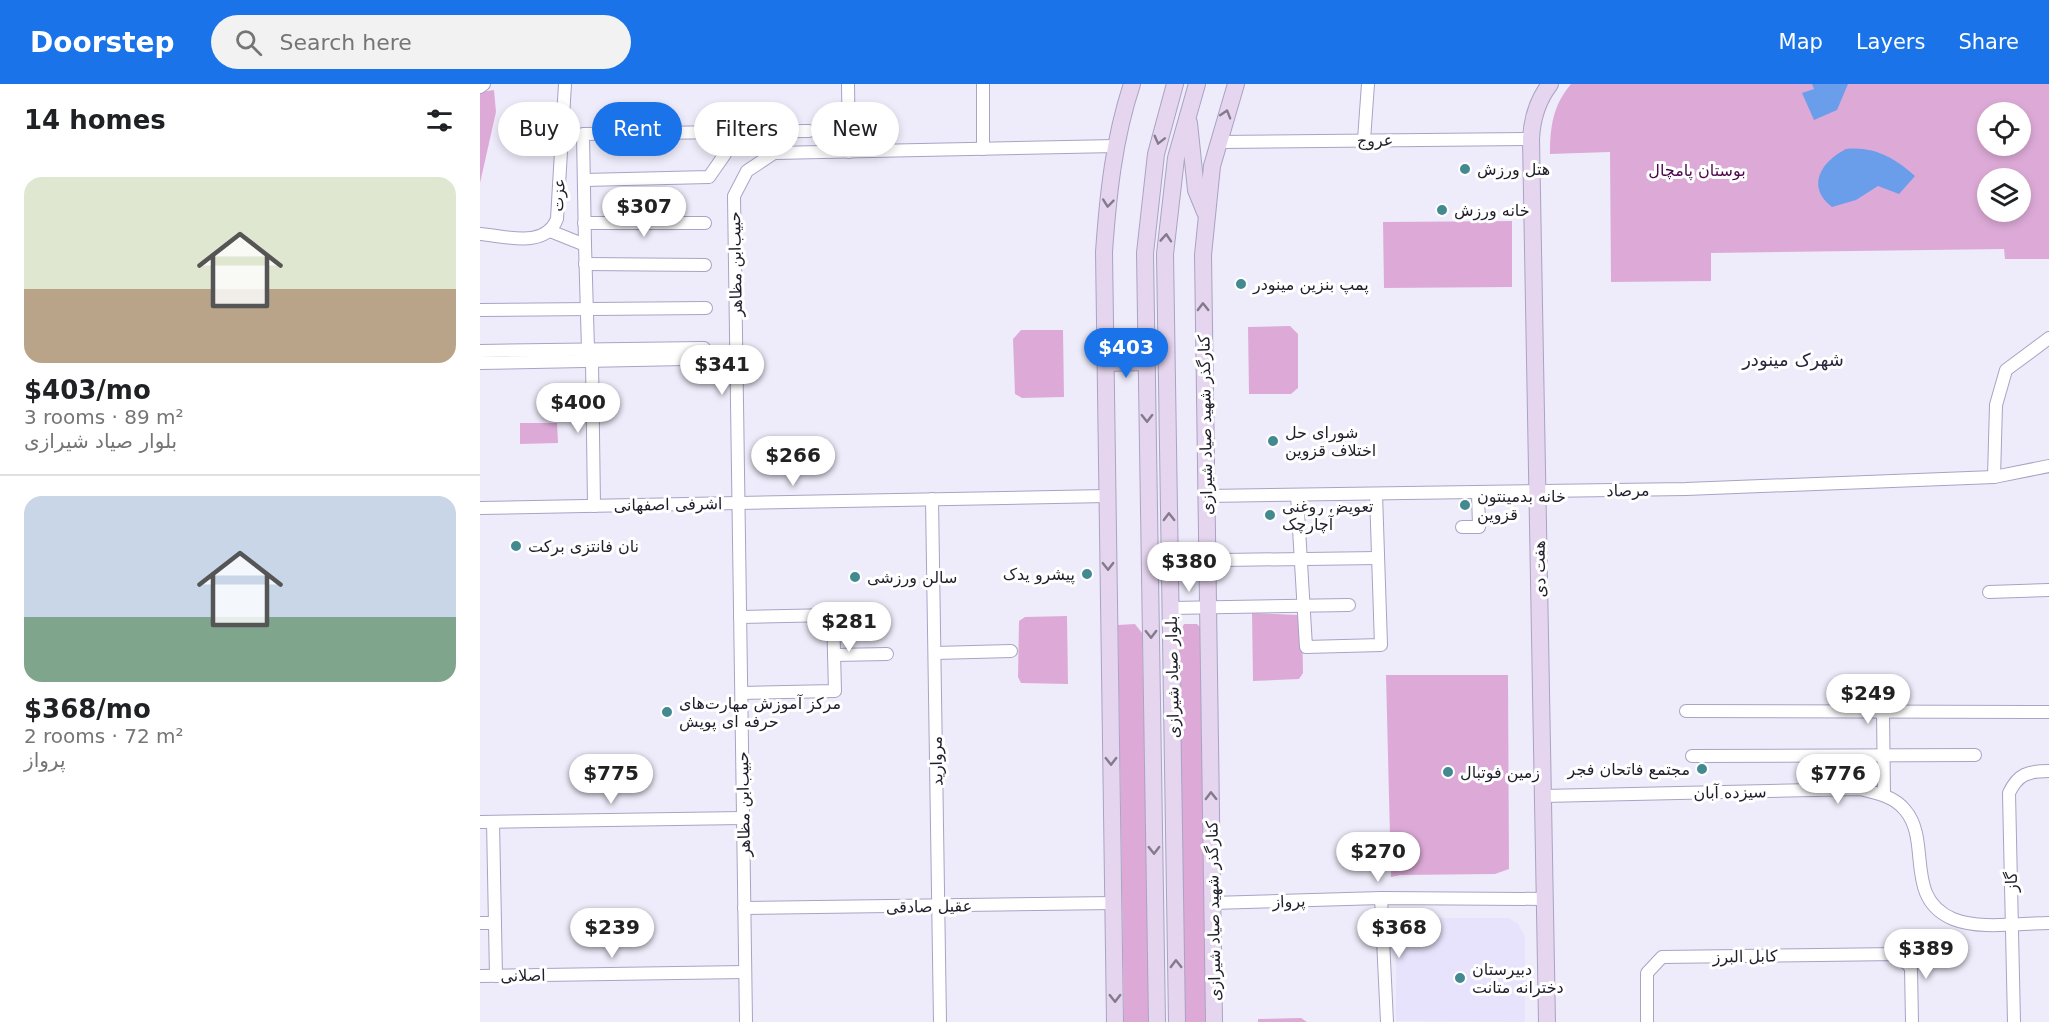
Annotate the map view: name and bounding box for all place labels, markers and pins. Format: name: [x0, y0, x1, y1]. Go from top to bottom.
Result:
place label: هتل ورزش: [1477, 160, 1550, 180]
marker: هتل ورزش: [1458, 162, 1472, 176]
pin: $307: [608, 187, 680, 238]
place label: خانه ورزش: [1454, 201, 1530, 221]
marker: خانه ورزش: [1435, 203, 1449, 217]
place label: پمپ بنزین مینودر: [1252, 275, 1369, 295]
marker: پمپ بنزین مینودر: [1234, 277, 1248, 291]
pin: $403: [1090, 328, 1162, 379]
pin: $341: [686, 345, 758, 396]
pin: $400: [542, 383, 614, 434]
place label: شورای حل اختلاف قزوین: [1285, 423, 1376, 461]
marker: شورای حل اختلاف قزوین: [1266, 434, 1280, 448]
pin: $266: [757, 436, 829, 487]
place label: خانه بدمینتون قزوین: [1477, 487, 1566, 525]
place label: تعویض روغنی آچارچک: [1282, 497, 1374, 535]
marker: خانه بدمینتون قزوین: [1458, 498, 1472, 512]
marker: تعویض روغنی آچارچک: [1263, 508, 1277, 522]
place label: نان فانتزی برکت: [528, 537, 639, 557]
marker: نان فانتزی برکت: [509, 539, 523, 553]
pin: $380: [1153, 542, 1225, 593]
place label: پیشرو یدک: [1003, 565, 1075, 585]
marker: پیشرو یدک: [1080, 567, 1094, 581]
place label: سالن ورزشی: [867, 568, 957, 588]
marker: سالن ورزشی: [848, 570, 862, 584]
pin: $281: [813, 602, 885, 653]
pin: $249: [1832, 674, 1904, 725]
place label: مرکز آموزش مهارت‌های حرفه ای پویش: [679, 694, 841, 732]
marker: مرکز آموزش مهارت‌های حرفه ای پویش: [660, 705, 674, 719]
pin: $775: [575, 754, 647, 805]
pin: $776: [1802, 754, 1874, 805]
place label: مجتمع فاتحان فجر: [1567, 760, 1690, 780]
marker: مجتمع فاتحان فجر: [1695, 762, 1709, 776]
place label: زمین فوتبال: [1460, 763, 1540, 783]
marker: زمین فوتبال: [1441, 765, 1455, 779]
pin: $270: [1342, 832, 1414, 883]
pin: $239: [576, 908, 648, 959]
pin: $368: [1363, 908, 1435, 959]
pin: $389: [1890, 929, 1962, 980]
place label: دبیرستان دخترانه متانت: [1472, 960, 1564, 998]
marker: دبیرستان دخترانه متانت: [1453, 971, 1467, 985]

